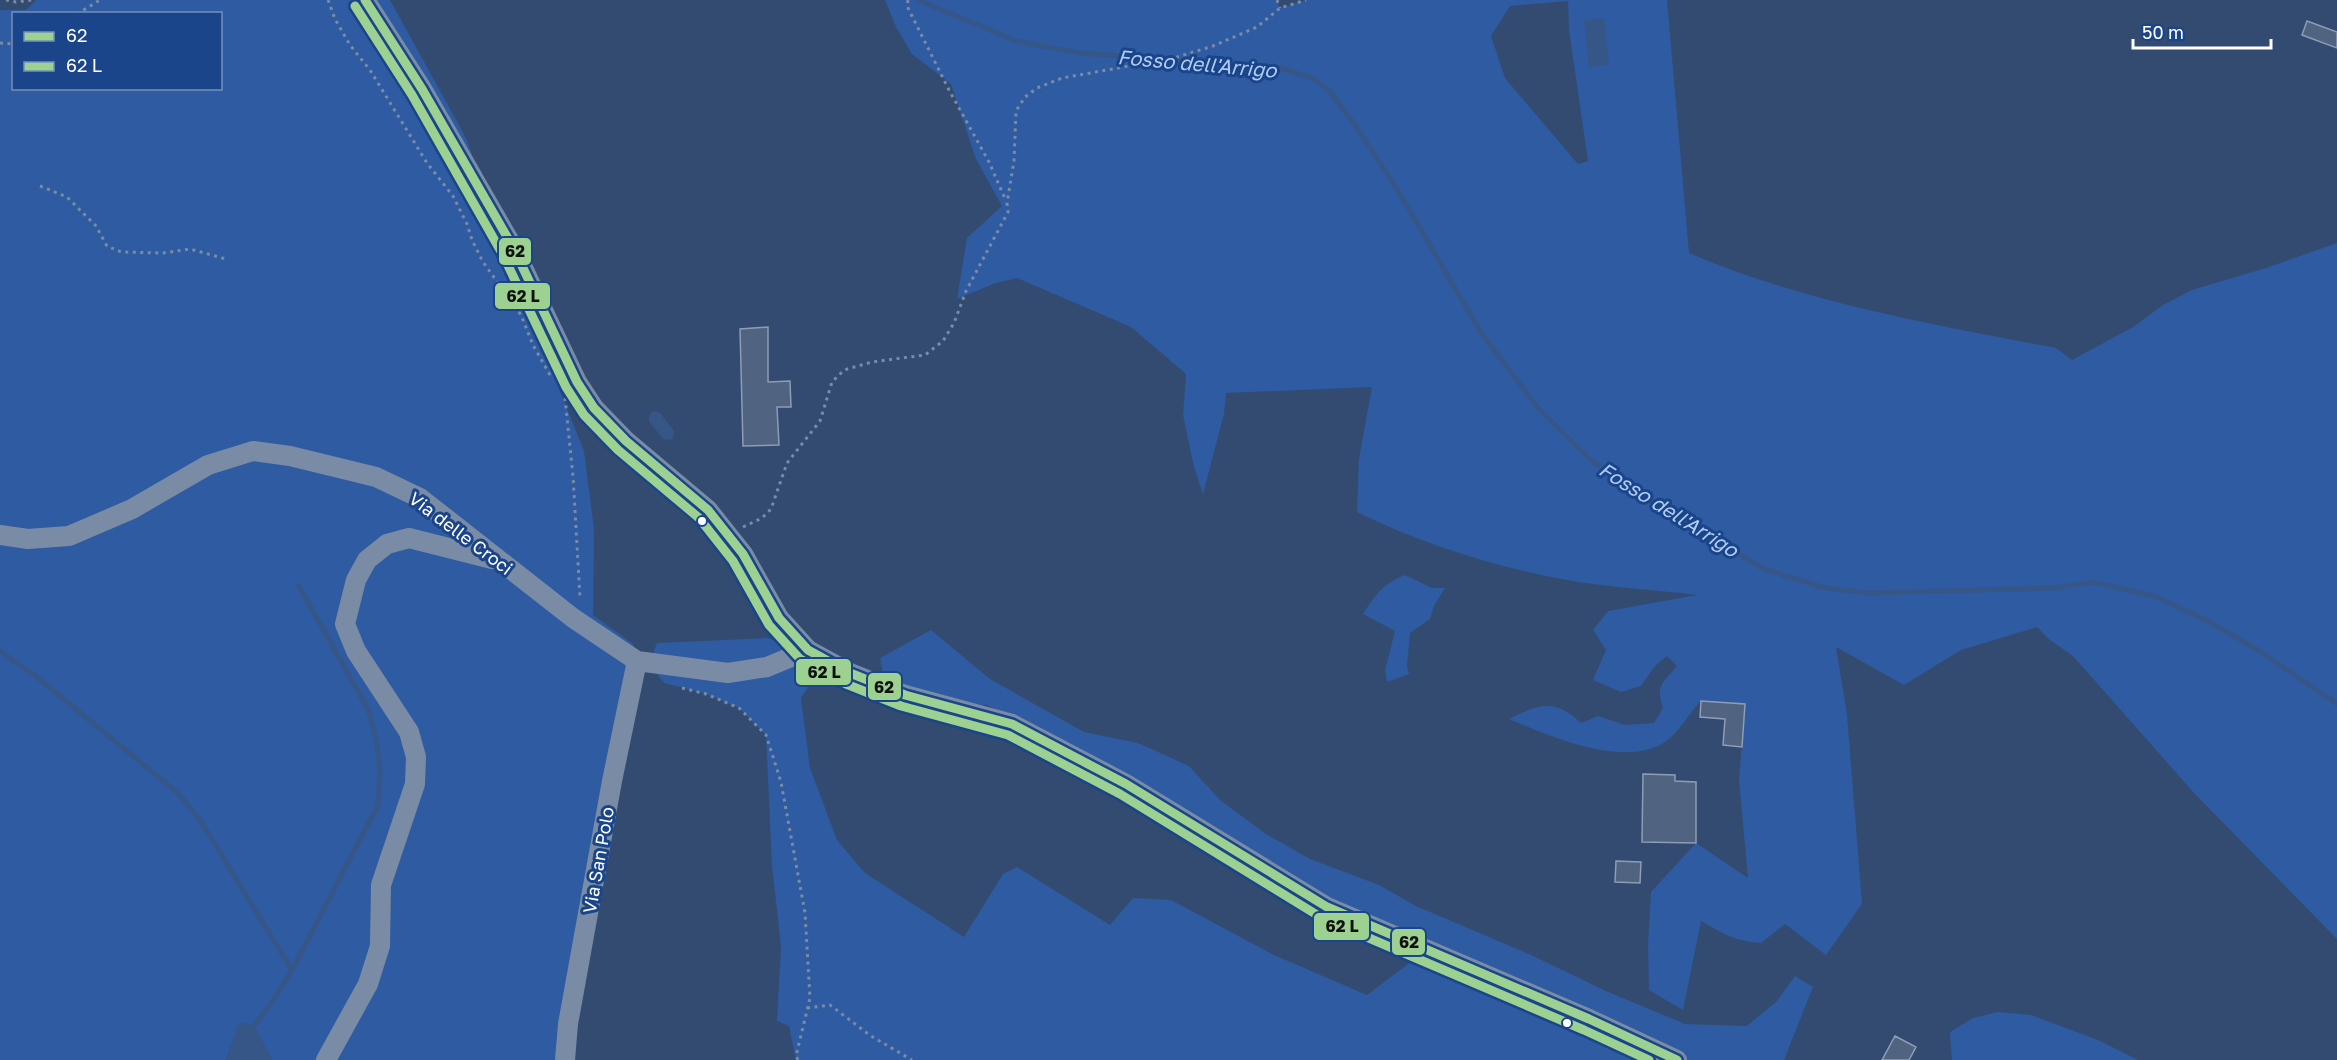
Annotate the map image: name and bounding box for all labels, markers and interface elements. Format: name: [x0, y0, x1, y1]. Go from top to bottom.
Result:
legend: [12, 12, 222, 90]
scale bar: [2133, 12, 2271, 50]
text: 50 m: [2142, 21, 2184, 43]
text: 62: [66, 24, 87, 46]
water label: Fosso dell'Arrigo: [1117, 44, 1278, 83]
text: 62 L: [66, 54, 102, 76]
line badge: 62: [498, 237, 532, 266]
text: 62: [505, 241, 525, 261]
line badge: 62 L: [494, 282, 551, 310]
text: 62 L: [506, 286, 540, 306]
water label: Fosso dell'Arrigo: [1595, 457, 1744, 563]
street label: Via delle Croci: [405, 487, 517, 579]
unlabelled marker: [696, 515, 708, 527]
line badge: 62 L: [795, 658, 852, 686]
text: 62 L: [807, 662, 841, 682]
line badge: 62: [867, 672, 902, 701]
text: 62: [874, 677, 894, 697]
street label: Via San Polo: [578, 805, 618, 915]
line badge: 62 L: [1313, 912, 1370, 941]
text: 62 L: [1325, 916, 1359, 936]
line badge: 62: [1391, 928, 1426, 956]
text: 62: [1399, 932, 1419, 952]
unlabelled marker: [1561, 1017, 1573, 1029]

